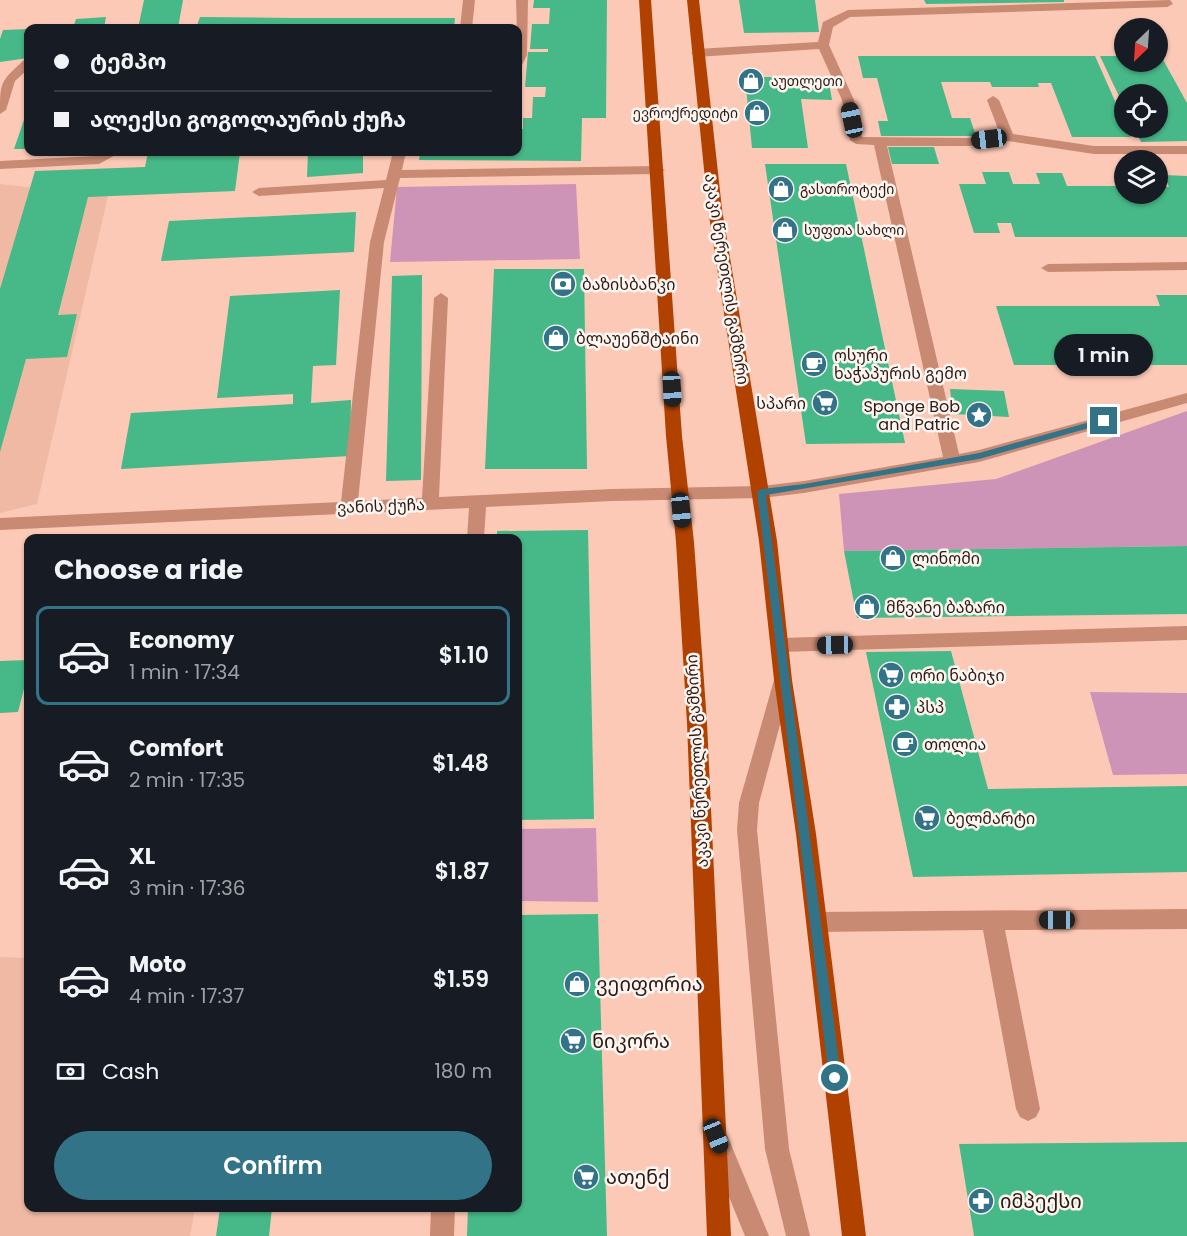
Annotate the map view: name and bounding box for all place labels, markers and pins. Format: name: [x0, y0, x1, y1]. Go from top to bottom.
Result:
shop icon: აუთლეთი: [736, 66, 766, 96]
place label: აუთლეთი: [771, 71, 843, 91]
shop icon: ევროქრედიტი: [742, 98, 772, 128]
place label: ევროქრედიტი: [633, 103, 738, 123]
shop icon: გასთროტექი: [766, 174, 796, 204]
place label: გასთროტექი: [800, 179, 894, 199]
shop icon: სუფთა სახლი: [770, 215, 800, 245]
place label: სუფთა სახლი: [804, 220, 904, 240]
bank icon: ბაზისბანკი: [548, 269, 578, 299]
place label: ბაზისბანკი: [582, 273, 675, 296]
shop icon: ბლაუენშტაინი: [541, 323, 571, 353]
place label: ბლაუენშტაინი: [576, 327, 699, 350]
place label: ოსური ხაჭაპურის გემო: [834, 344, 967, 385]
cafe icon: ოსური ხაჭაპურის გემო: [799, 349, 829, 379]
supermarket icon: სპარი: [810, 388, 840, 418]
place label: სპარი: [756, 392, 806, 415]
place label: Sponge Bob and Patric: [863, 395, 960, 436]
place icon: Sponge Bob and Patric: [964, 400, 994, 430]
shop icon: ლინომი: [878, 543, 908, 573]
place label: ლინომი: [912, 547, 980, 570]
shop icon: მწვანე ბაზარი: [852, 592, 882, 622]
place label: მწვანე ბაზარი: [886, 596, 1005, 619]
supermarket icon: ორი ნაბიჯი: [876, 660, 906, 690]
place label: ორი ნაბიჯი: [910, 664, 1005, 687]
pharmacy icon: პსპ: [882, 692, 912, 722]
place label: პსპ: [916, 696, 944, 719]
cafe icon: თოლია: [890, 729, 920, 759]
place label: თოლია: [924, 733, 986, 756]
supermarket icon: ბელმარტი: [912, 803, 942, 833]
place label: ბელმარტი: [946, 807, 1035, 830]
shop icon: ვეიფორია: [562, 969, 592, 999]
place label: ვეიფორია: [596, 970, 703, 998]
supermarket icon: ნიკორა: [558, 1026, 588, 1056]
place label: ნიკორა: [592, 1027, 670, 1055]
supermarket icon: ათენქ: [571, 1162, 601, 1192]
place label: ათენქ: [606, 1163, 670, 1191]
pharmacy icon: იმპექსი: [966, 1186, 996, 1216]
place label: იმპექსი: [1000, 1187, 1082, 1215]

